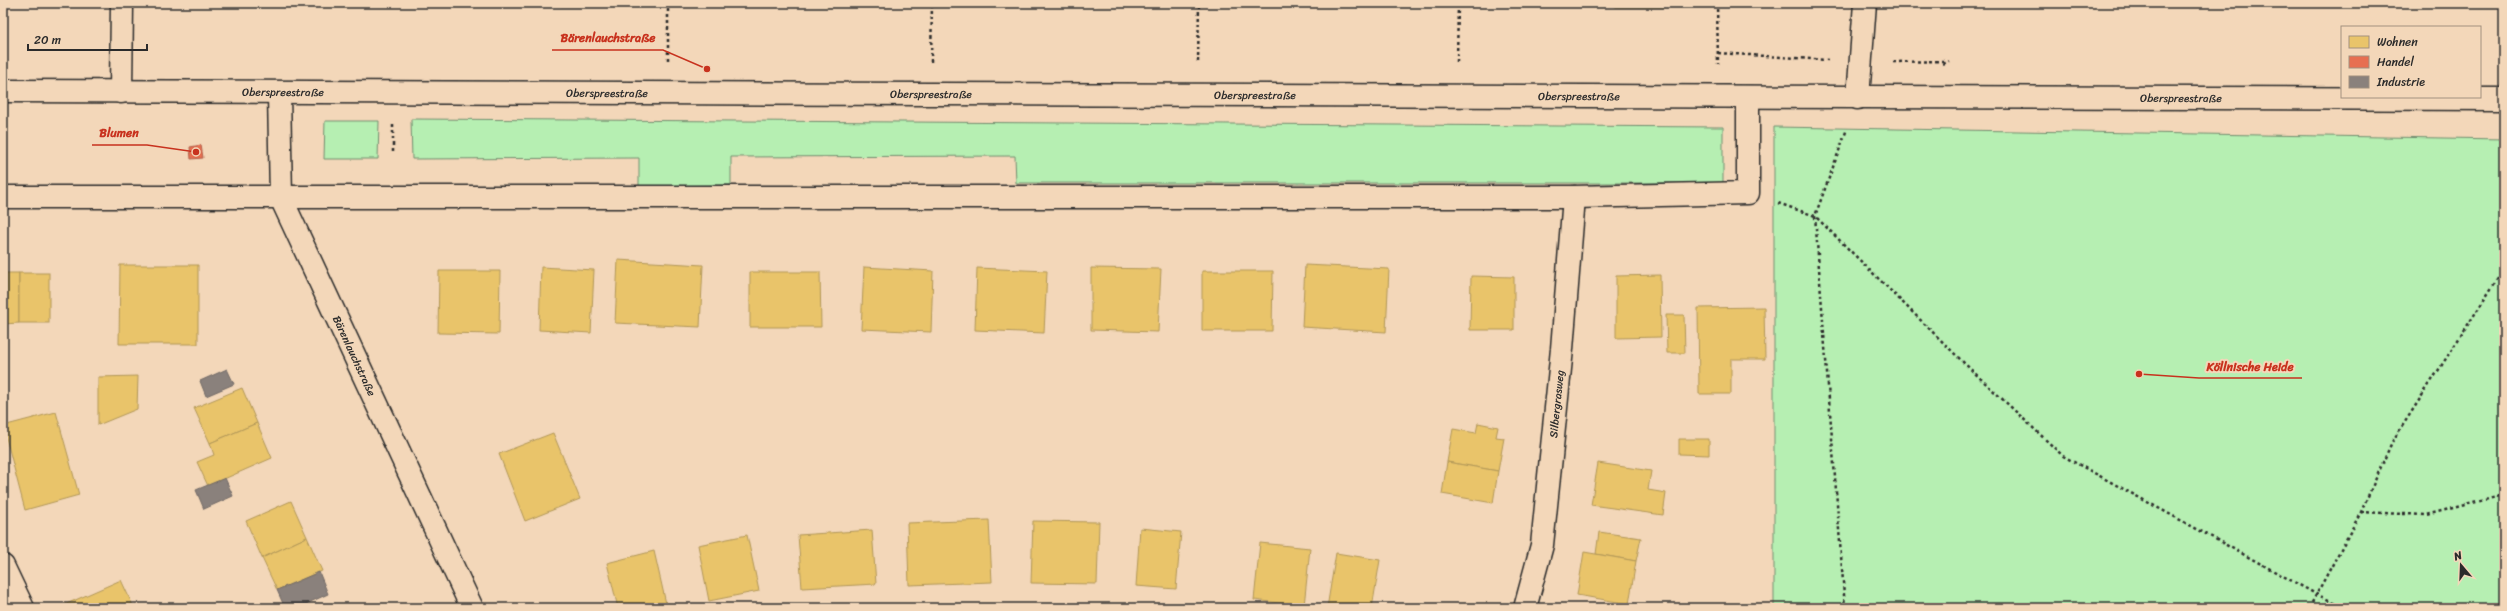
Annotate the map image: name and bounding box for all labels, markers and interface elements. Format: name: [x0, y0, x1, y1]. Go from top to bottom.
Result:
scale bar: [28, 26, 147, 52]
callout: Bärenlauchstraße: [552, 26, 663, 50]
legend: [2341, 26, 2481, 98]
text: Bärenlauchstraße: [561, 27, 656, 49]
text: 20 m: [34, 29, 61, 51]
text: Wohnen: [2377, 31, 2418, 53]
text: Handel: [2377, 51, 2414, 73]
text: Industrie: [2376, 71, 2425, 93]
street label: Oberspreestraße: [242, 82, 324, 102]
street label: Oberspreestraße: [566, 83, 648, 103]
street label: Oberspreestraße: [890, 84, 972, 104]
street label: Oberspreestraße: [1214, 85, 1296, 105]
street label: Oberspreestraße: [1538, 86, 1620, 106]
street label: Oberspreestraße: [2140, 88, 2222, 108]
callout: Blumen: [92, 121, 147, 145]
text: Blumen: [99, 122, 139, 144]
street label: Bärenlauchstraße: [327, 312, 382, 399]
callout: Köllnische Heide: [2199, 354, 2302, 378]
text: Köllnische Heide: [2205, 356, 2294, 378]
street label: Silbergrasweg: [1543, 369, 1569, 439]
north arrow: [2441, 545, 2481, 585]
text: N: [2450, 546, 2465, 567]

